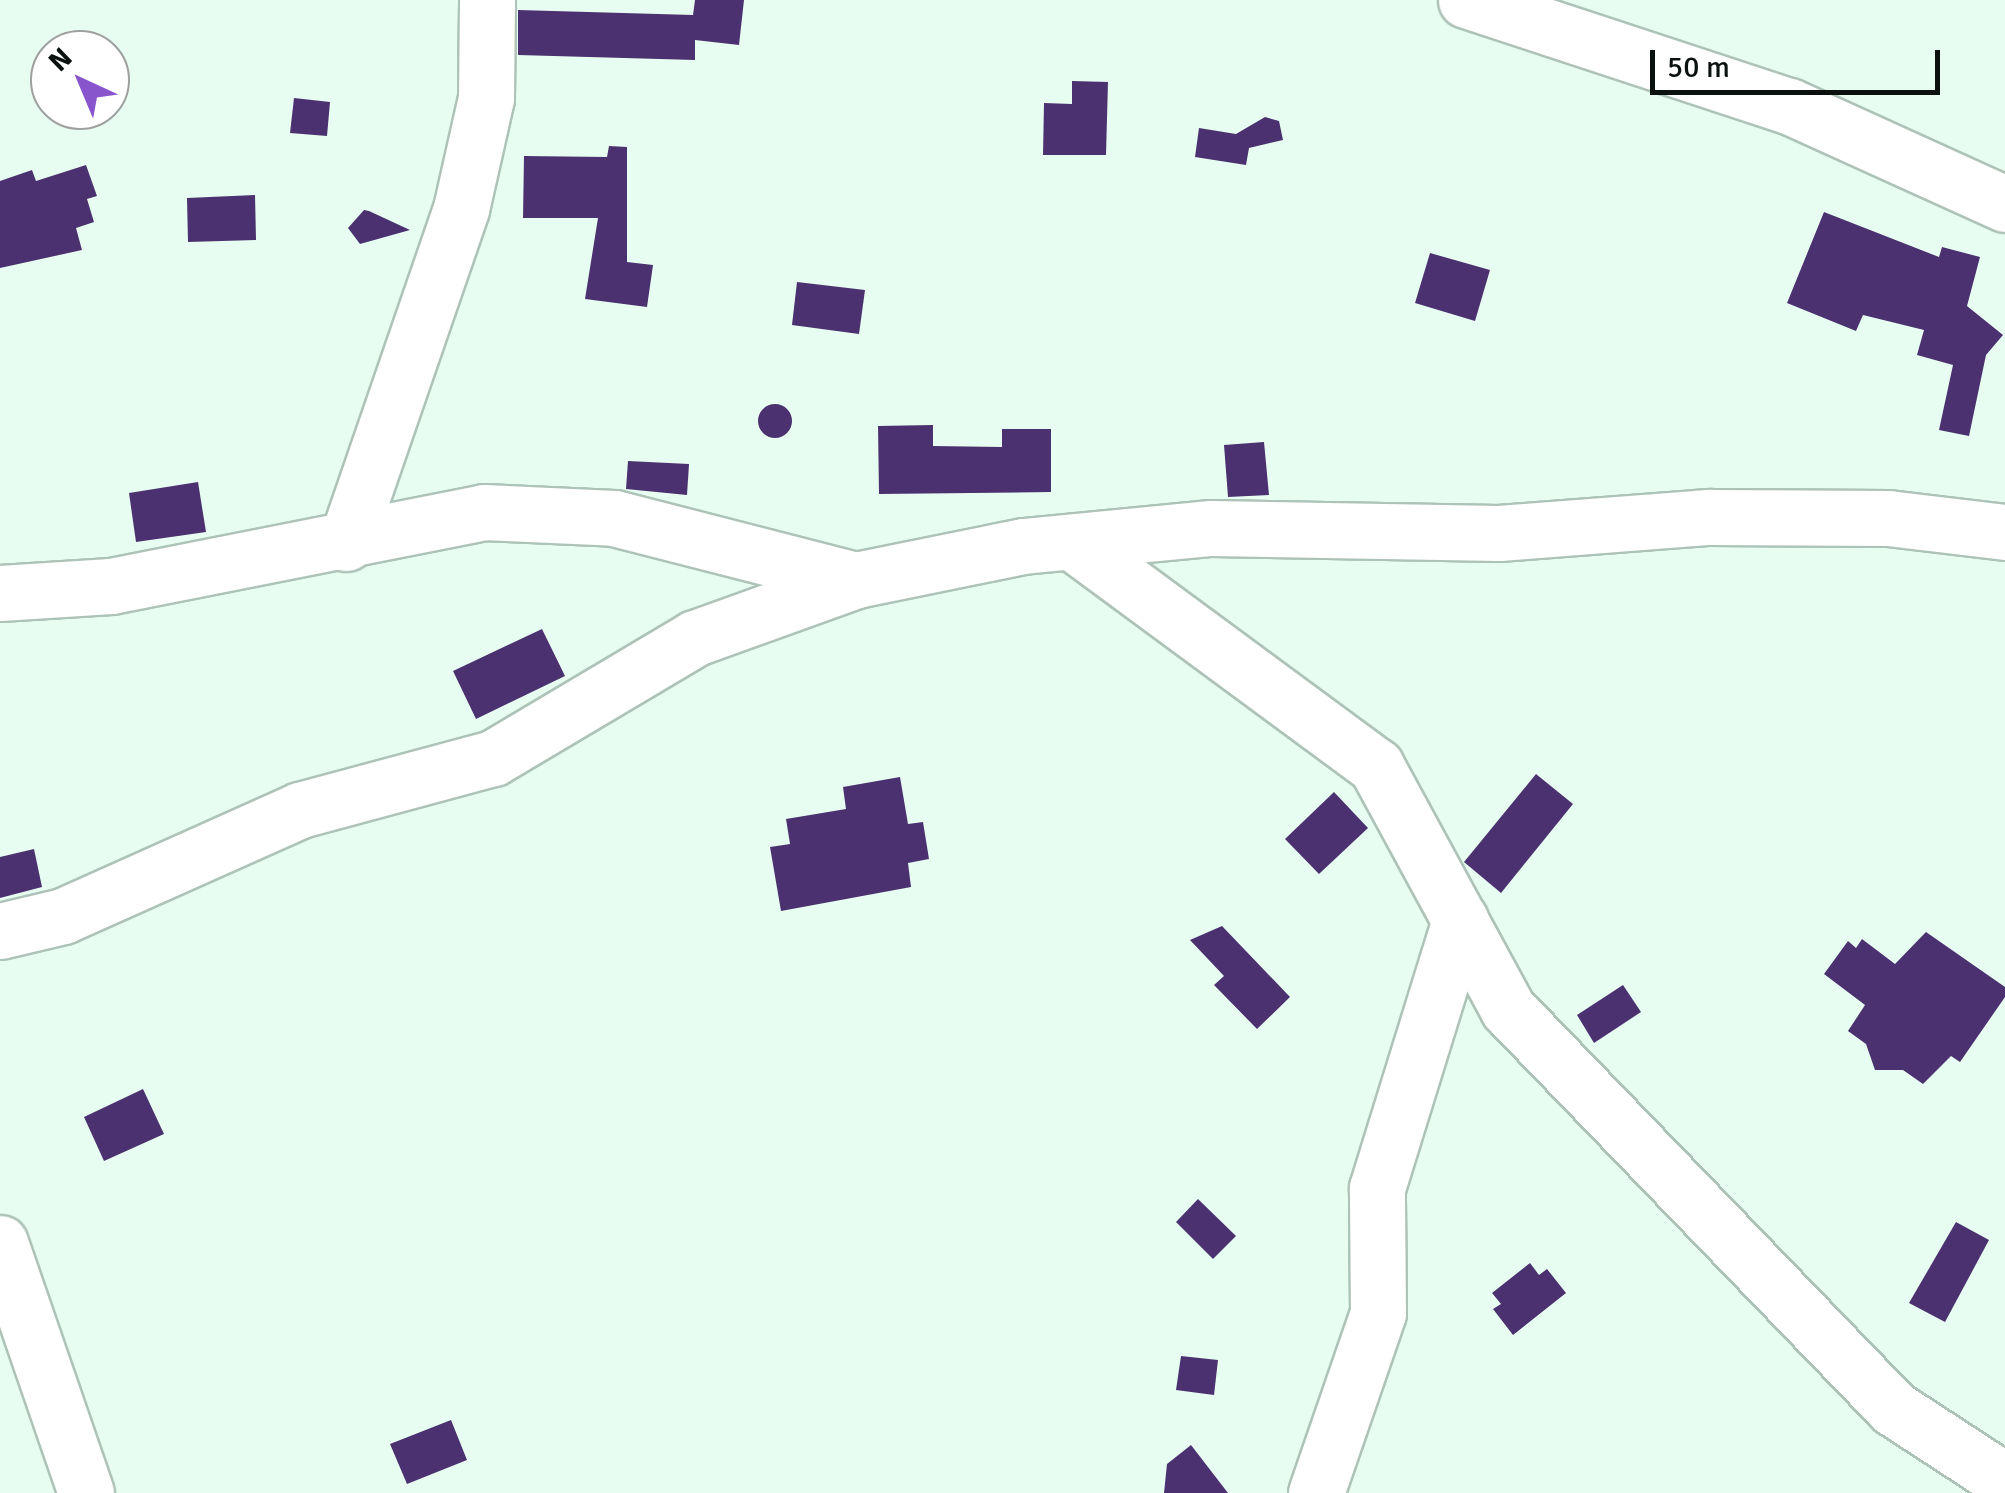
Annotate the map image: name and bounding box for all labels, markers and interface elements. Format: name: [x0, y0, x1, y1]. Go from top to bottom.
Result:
north arrow: [30, 30, 130, 130]
scale bar: [1655, 30, 1945, 92]
text: N: [42, 41, 79, 79]
text: 50 m: [1667, 49, 1730, 86]

